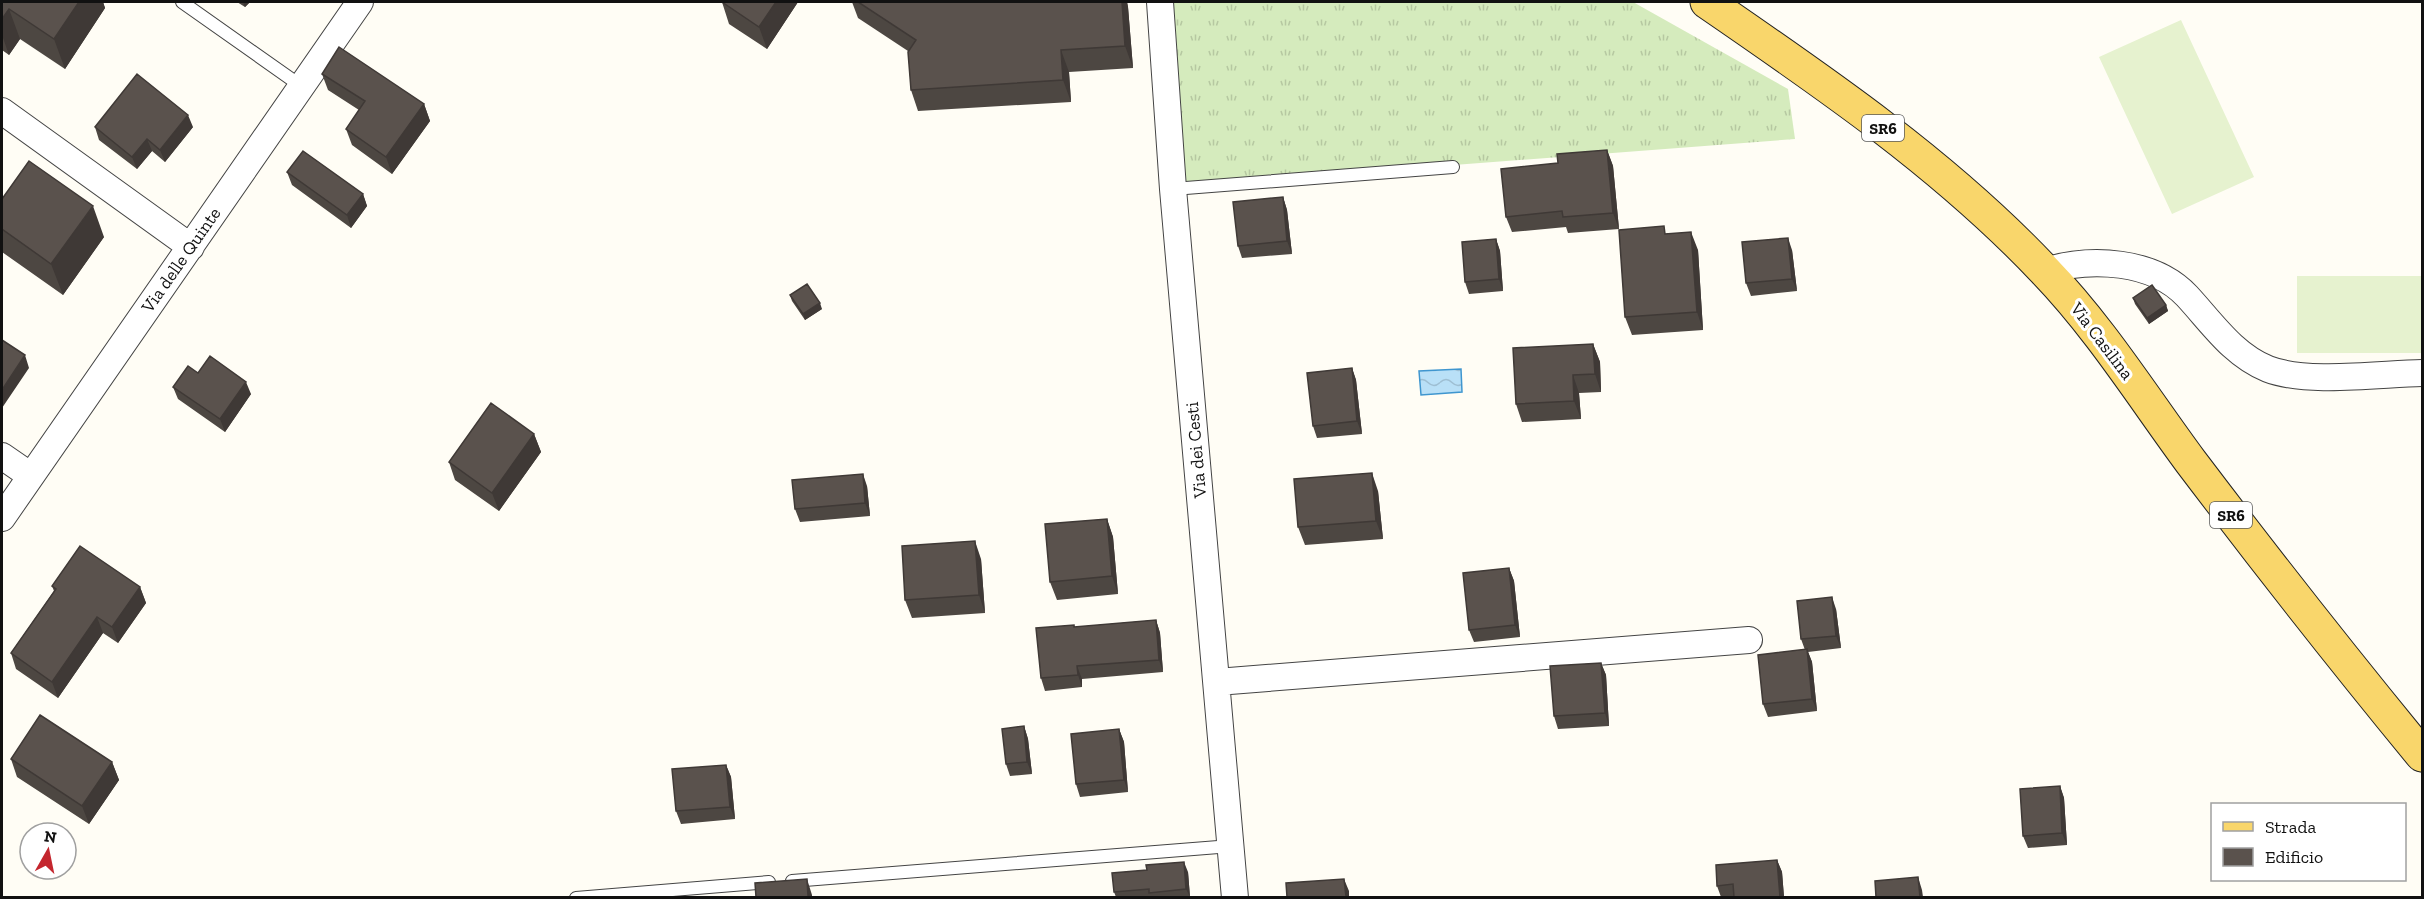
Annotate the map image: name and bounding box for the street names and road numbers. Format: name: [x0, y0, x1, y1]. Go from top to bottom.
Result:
road number: SR6: [1862, 115, 1904, 141]
street label: Via delle Quinte: [136, 203, 225, 318]
street label: Via Casilina: [2065, 297, 2138, 384]
street label: Via dei Cesti: [1181, 401, 1211, 500]
road number: SR6: [2210, 502, 2252, 528]

